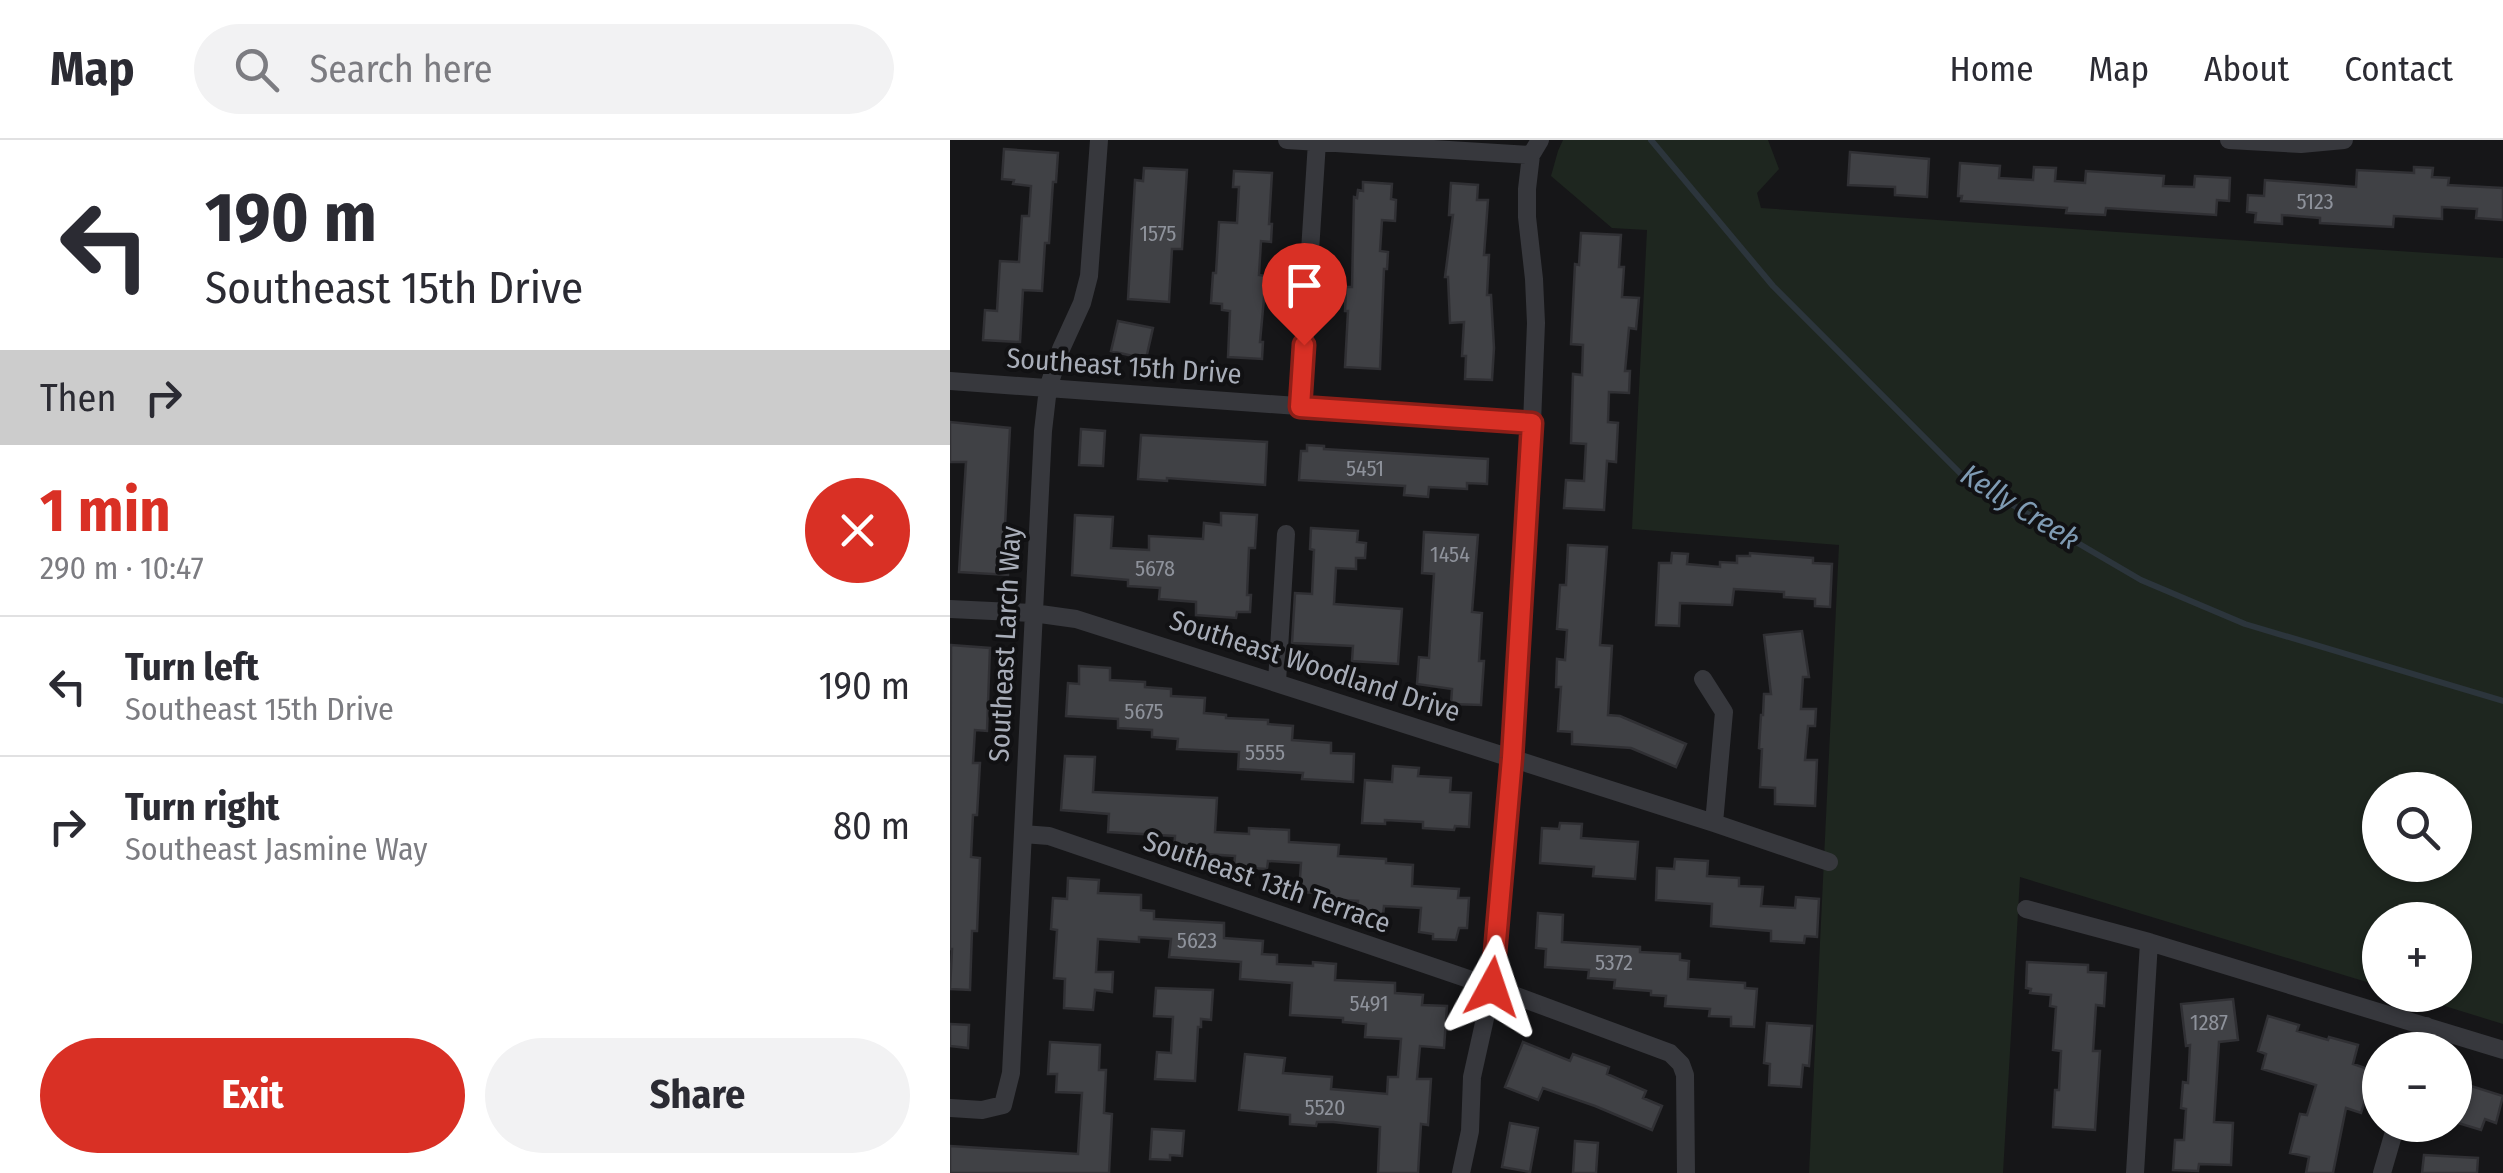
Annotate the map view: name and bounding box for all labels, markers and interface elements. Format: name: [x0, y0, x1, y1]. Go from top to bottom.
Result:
search box: [194, 24, 894, 114]
text: Map: [50, 40, 134, 98]
icon: search: [229, 42, 284, 97]
text: Search here: [309, 46, 493, 92]
text: Home: [1950, 48, 2033, 90]
text: Map: [2088, 48, 2149, 90]
text: About: [2204, 48, 2289, 90]
text: Contact: [2344, 48, 2453, 90]
text: 190 m: [205, 176, 377, 260]
icon: left: [40, 180, 170, 310]
house number: 5123: [2296, 188, 2334, 215]
house number: 1575: [1140, 220, 1176, 247]
pin: [1262, 243, 1347, 346]
icon: arrive: [1277, 258, 1332, 313]
text: Southeast 15th Drive: [205, 261, 583, 315]
street label: Southeast 15th Drive: [1005, 341, 1243, 391]
icon: right: [136, 370, 191, 425]
text: Then: [40, 375, 116, 421]
house number: 5451: [1346, 455, 1384, 482]
water label: Kelly Creek: [1954, 457, 2086, 558]
text: 1 min: [40, 475, 171, 547]
button: close: [805, 478, 910, 583]
street label: Southeast Larch Way: [982, 525, 1028, 763]
house number: 1454: [1430, 541, 1470, 568]
text: 290 m · 10:47: [40, 549, 204, 587]
house number: 5678: [1135, 555, 1175, 582]
street label: Southeast Woodland Drive: [1165, 603, 1465, 729]
text: Turn left: [125, 644, 259, 690]
icon: left: [40, 659, 95, 714]
text: 190 m: [819, 663, 910, 709]
text: Southeast 15th Drive: [125, 690, 394, 728]
house number: 5675: [1124, 698, 1164, 725]
house number: 5555: [1245, 739, 1285, 766]
map controls: [2362, 772, 2472, 1142]
button: search: [2362, 772, 2472, 882]
text: Turn right: [125, 784, 279, 830]
icon: right: [40, 799, 95, 854]
text: 80 m: [833, 803, 910, 849]
street label: Southeast 13th Terrace: [1139, 824, 1395, 940]
text: Southeast Jasmine Way: [125, 830, 428, 868]
button: +: [2362, 902, 2472, 1012]
house number: 5623: [1177, 927, 1217, 954]
position arrow: [1440, 935, 1544, 1039]
house number: 5372: [1595, 949, 1633, 976]
house number: 5491: [1349, 990, 1389, 1017]
house number: 1287: [2190, 1009, 2228, 1036]
button: −: [2362, 1032, 2472, 1142]
button: Exit: [40, 1038, 465, 1153]
button: Share: [485, 1038, 910, 1153]
house number: 5520: [1304, 1094, 1346, 1121]

